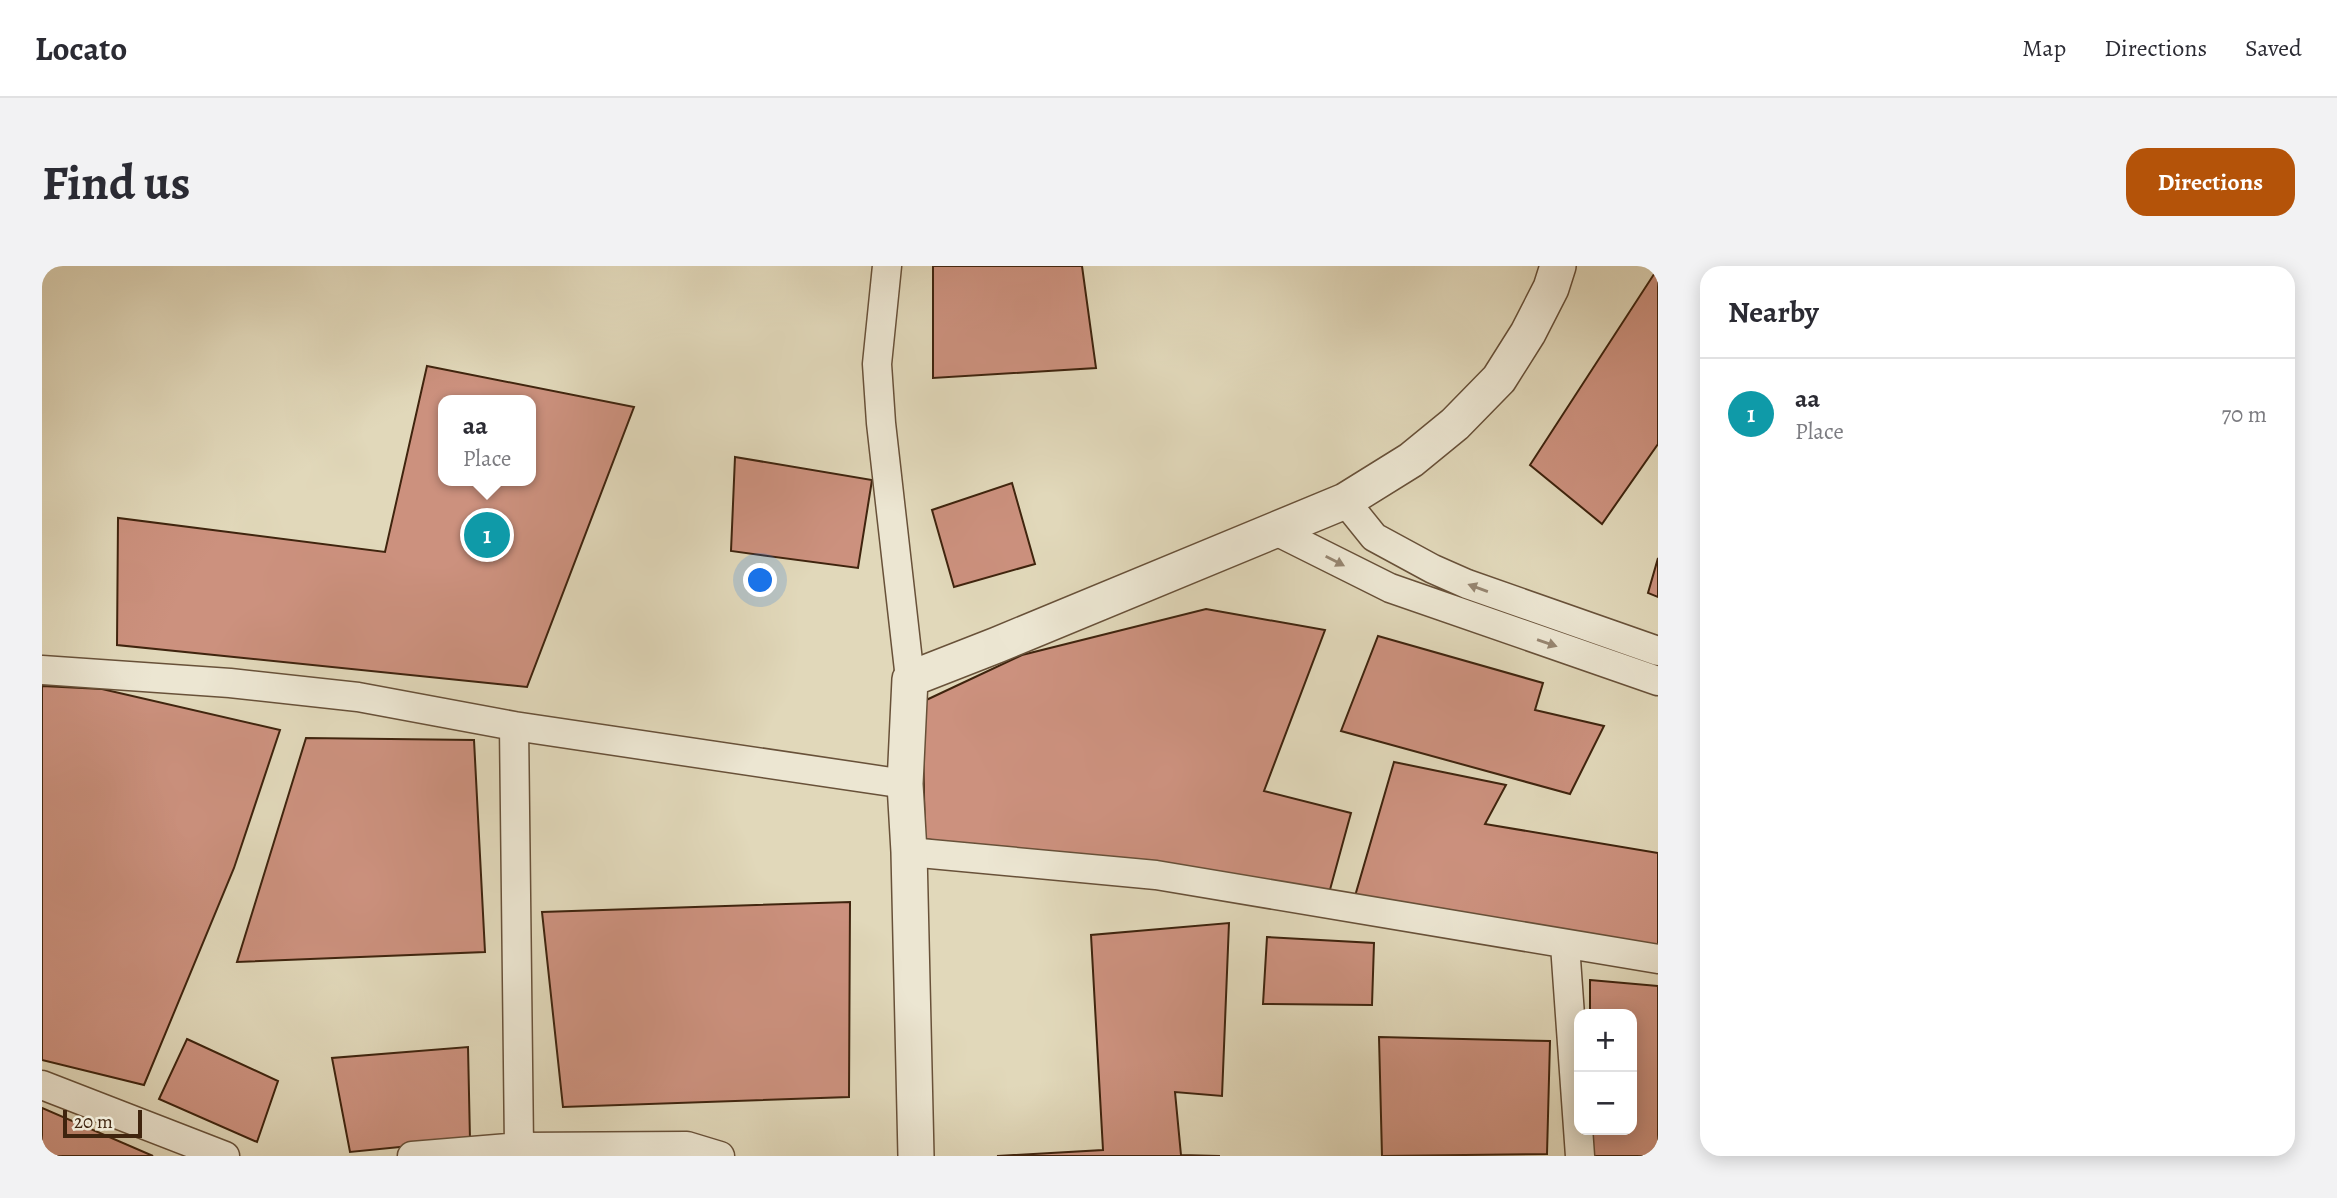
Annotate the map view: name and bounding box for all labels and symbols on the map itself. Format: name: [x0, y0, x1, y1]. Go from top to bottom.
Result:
pin: 1: [464, 509, 510, 561]
one-way arrow: [1325, 555, 1345, 567]
your location: [743, 563, 777, 597]
one-way arrow: [1467, 582, 1488, 593]
one-way arrow: [1537, 638, 1558, 649]
scale bar: [63, 1107, 142, 1139]

